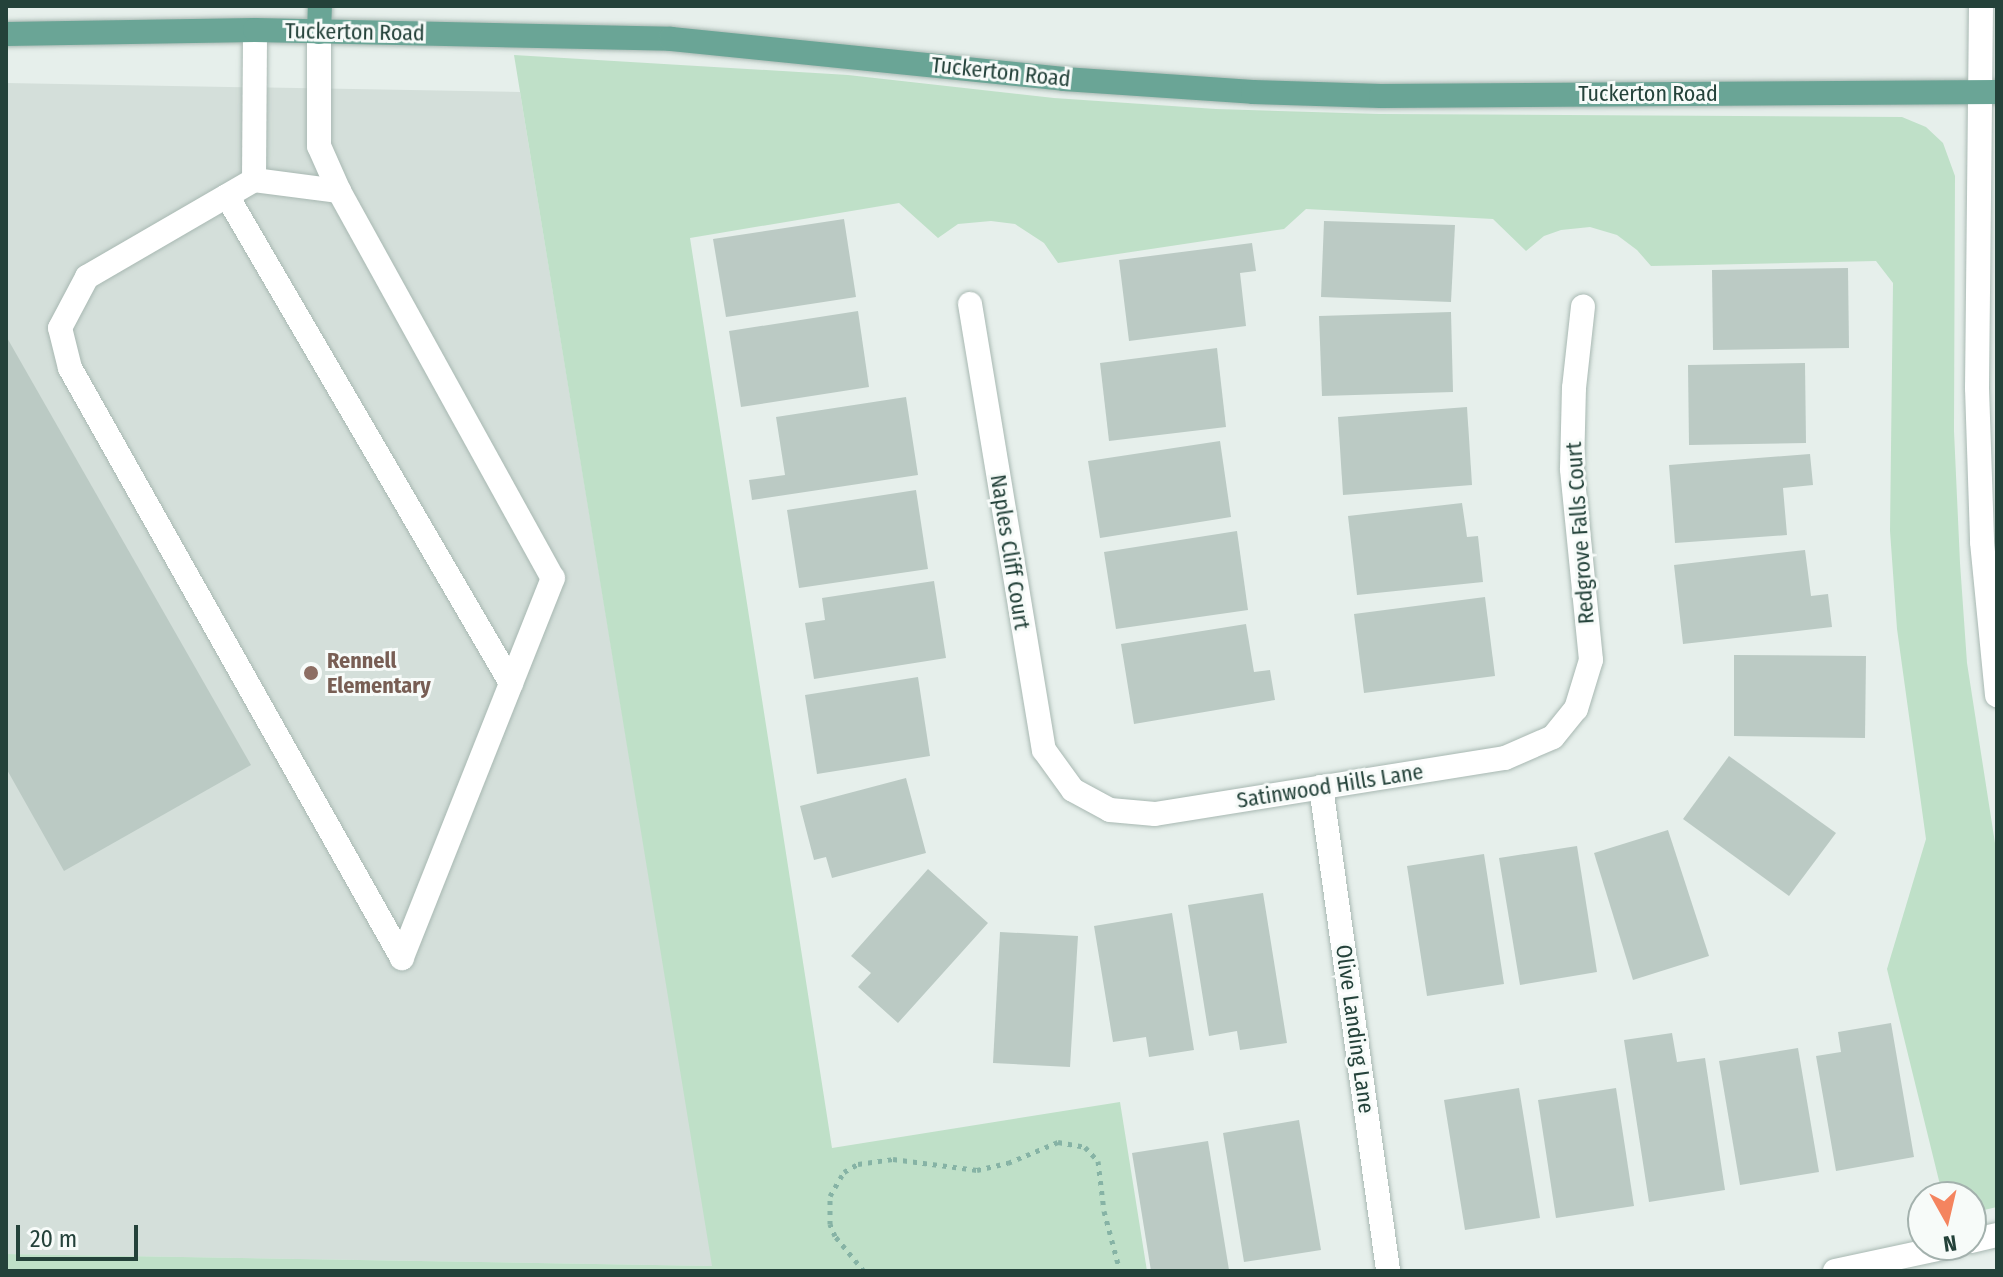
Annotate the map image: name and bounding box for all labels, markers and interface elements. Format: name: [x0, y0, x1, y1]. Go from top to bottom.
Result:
street label: Tuckerton Road: [285, 18, 425, 46]
street label: Tuckerton Road: [930, 52, 1072, 92]
street label: Tuckerton Road: [1578, 81, 1718, 107]
street label: Redgrove Falls Court: [1560, 441, 1600, 625]
street label: Naples Cliff Court: [985, 473, 1035, 631]
place label: Rennell Elementary: [327, 647, 431, 698]
marker: Rennell Elementary: [302, 664, 320, 682]
street label: Satinwood Hills Lane: [1235, 758, 1425, 814]
street label: Olive Landing Lane: [1330, 943, 1380, 1115]
north arrow: [1907, 1181, 1987, 1261]
scale bar: [20, 1209, 142, 1259]
text: 20 m: [30, 1225, 77, 1253]
text: N: [1942, 1229, 1959, 1258]

